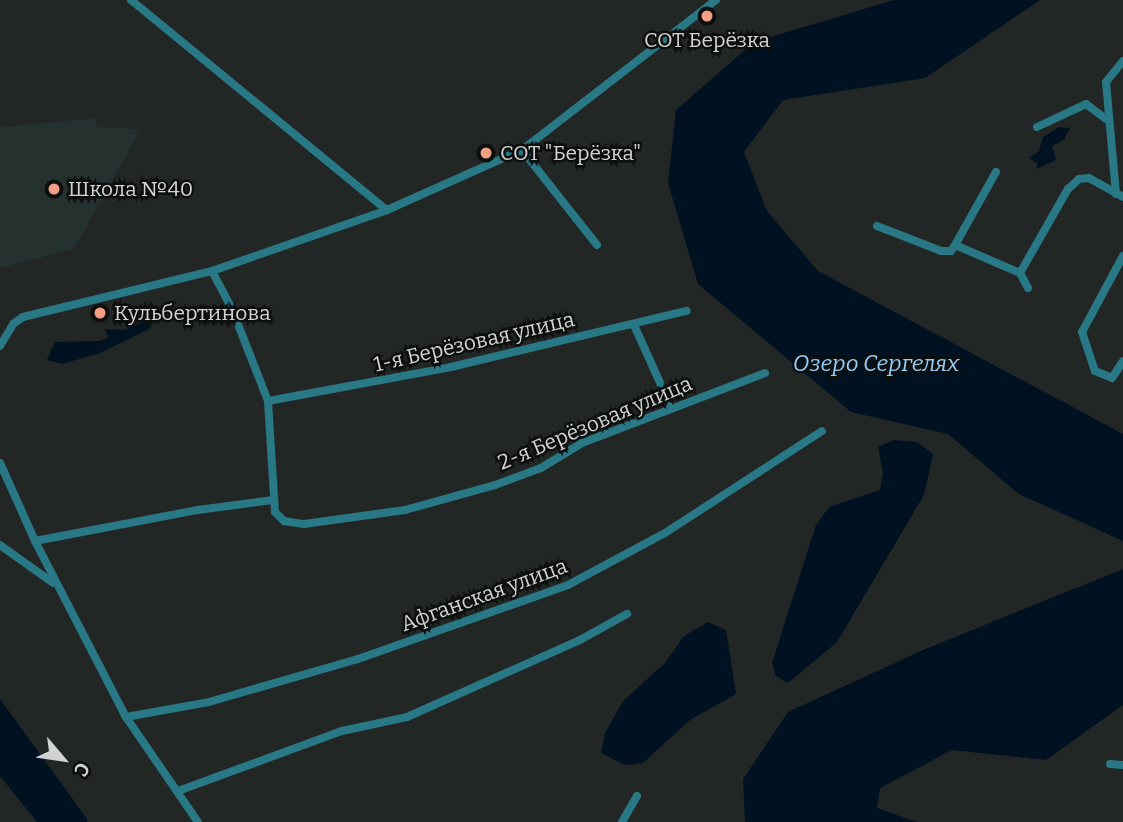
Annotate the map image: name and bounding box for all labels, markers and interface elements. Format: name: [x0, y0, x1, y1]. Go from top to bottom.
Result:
marker: СОТ Берёзка: [699, 8, 715, 24]
place label: СОТ Берёзка: [644, 27, 770, 53]
place label: СОТ "Берёзка": [500, 140, 641, 166]
marker: СОТ "Берёзка": [478, 145, 494, 161]
place label: Школа №40: [68, 176, 193, 202]
marker: Школа №40: [46, 181, 62, 197]
place label: Кульбертинова: [114, 300, 271, 326]
marker: Кульбертинова: [92, 305, 108, 321]
street label: 1-я Берёзовая улица: [371, 307, 577, 377]
water label: Озеро Сергелях: [793, 349, 959, 377]
street label: 2-я Берёзовая улица: [494, 371, 696, 475]
street label: Афганская улица: [397, 553, 571, 637]
north arrow: [28, 724, 98, 794]
text: С: [69, 759, 95, 780]

